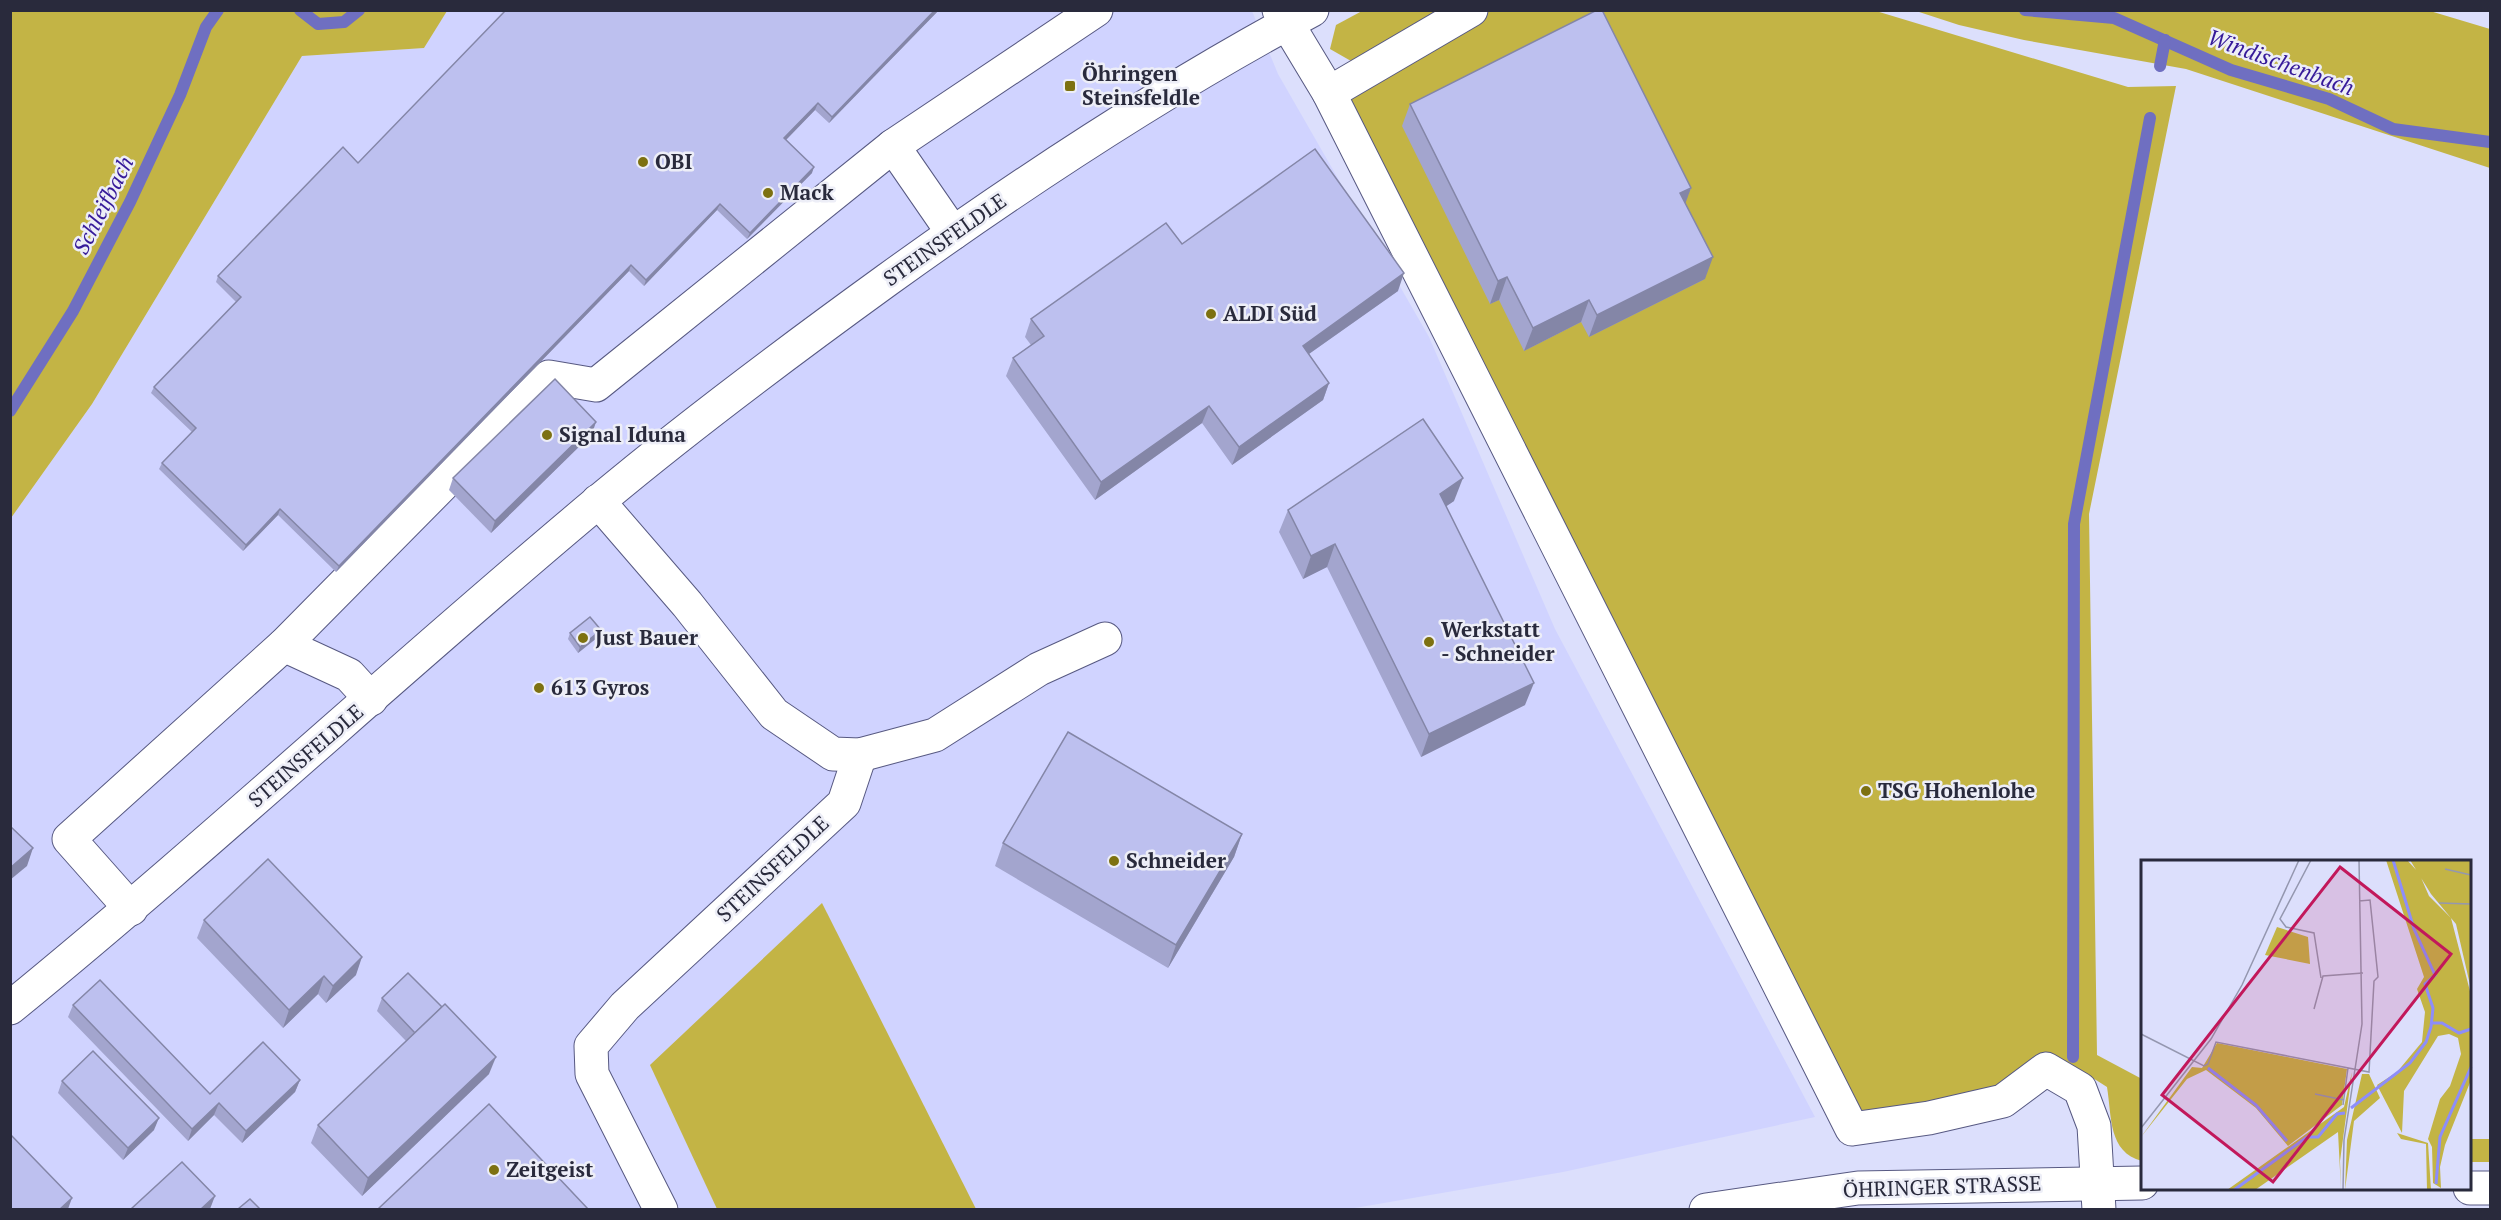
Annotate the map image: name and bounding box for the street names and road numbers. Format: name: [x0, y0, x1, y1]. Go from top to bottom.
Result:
street label: STEINSFELDLE: [877, 186, 1012, 292]
street label: STEINSFELDLE: [242, 697, 369, 813]
street label: STEINSFELDLE: [710, 809, 835, 928]
street label: ÖHRINGER STRASSE: [1842, 1169, 2042, 1203]

